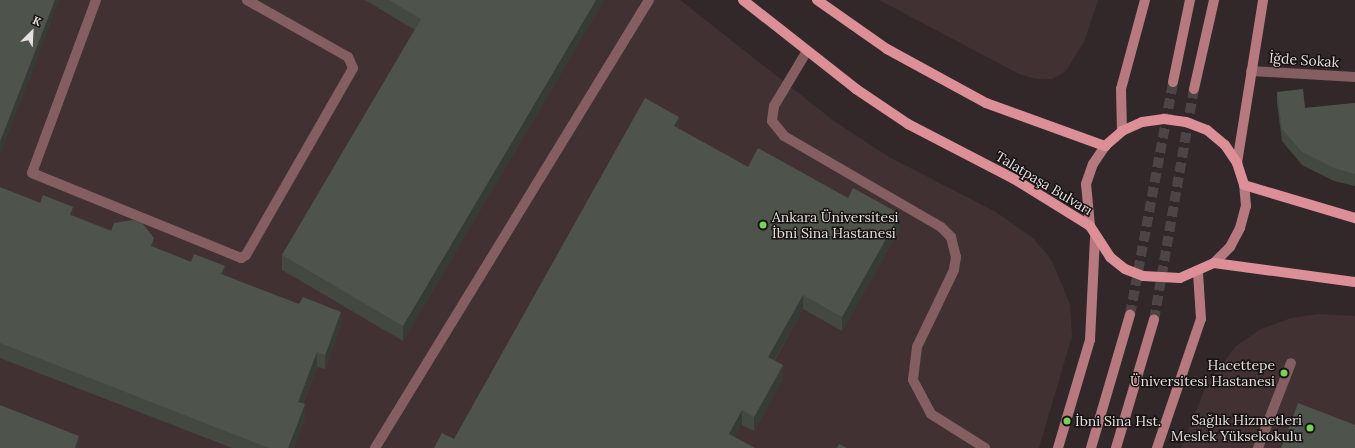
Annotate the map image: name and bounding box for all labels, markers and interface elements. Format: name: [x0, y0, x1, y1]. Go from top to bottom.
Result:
north arrow: [12, 12, 52, 52]
text: K: [30, 13, 43, 29]
street label: İğde Sokak: [1268, 49, 1340, 71]
street label: Talatpaşa Bulvarı: [993, 147, 1095, 219]
place label: Ankara Üniversitesi İbni Sina Hastanesi: [772, 209, 899, 242]
marker: Ankara Üniversitesi İbni Sina Hastanesi: [757, 219, 769, 231]
place label: Hacettepe Üniversitesi Hastanesi: [1130, 357, 1275, 390]
marker: Hacettepe Üniversitesi Hastanesi: [1278, 367, 1290, 379]
place label: Sağlık Hizmetleri Meslek Yüksekokulu: [1171, 412, 1302, 444]
place label: İbni Sina Hst.: [1075, 413, 1161, 429]
marker: İbni Sina Hst.: [1062, 416, 1072, 426]
marker: Sağlık Hizmetleri Meslek Yüksekokulu: [1305, 423, 1315, 433]

